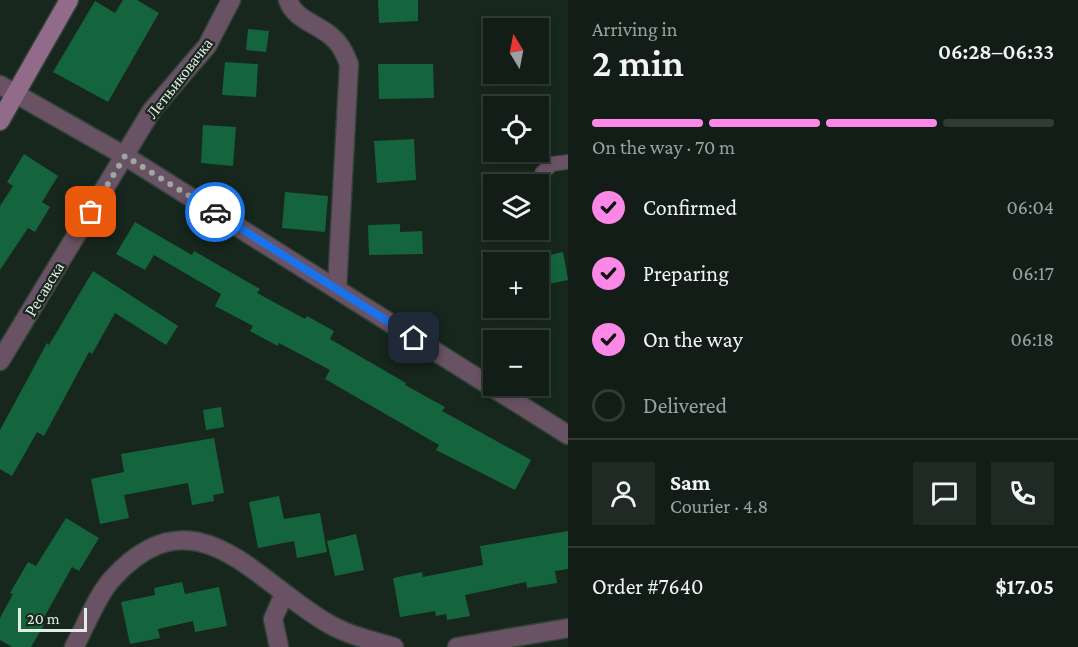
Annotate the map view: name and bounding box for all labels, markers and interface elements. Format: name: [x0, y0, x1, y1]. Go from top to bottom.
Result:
north arrow: [483, 18, 549, 84]
map controls: [483, 18, 549, 396]
text: Arriving in: [592, 18, 677, 40]
street label: Летњиковачка: [143, 35, 216, 122]
text: 06:28–06:33: [938, 39, 1054, 64]
text: 2 min: [592, 41, 684, 84]
button: locate: [483, 96, 549, 162]
text: On the way · 70 m: [592, 136, 735, 158]
button: layers: [483, 174, 549, 240]
courier: [185, 182, 245, 242]
pin: [65, 186, 116, 237]
icon: check: [592, 191, 625, 224]
icon: bag: [74, 195, 107, 228]
text: Confirmed: [643, 195, 737, 220]
icon: car: [199, 196, 232, 229]
text: 06:04: [1006, 196, 1054, 218]
button: +: [483, 252, 549, 318]
icon: check: [592, 257, 625, 290]
street label: Ресавска: [22, 259, 67, 319]
text: Preparing: [643, 261, 729, 286]
text: 06:17: [1012, 262, 1054, 284]
pin: [388, 312, 439, 363]
icon: home: [397, 321, 430, 354]
icon: check: [592, 323, 625, 356]
text: On the way: [643, 327, 743, 352]
text: 06:18: [1011, 328, 1054, 350]
button: −: [483, 330, 549, 396]
text: Delivered: [643, 393, 727, 418]
button: person: [592, 462, 655, 525]
button: chat: [913, 462, 976, 525]
button: phone: [991, 462, 1054, 525]
text: Sam: [670, 470, 710, 495]
text: Courier · 4.8: [670, 495, 768, 517]
text: Order #7640: [592, 574, 703, 599]
text: $17.05: [995, 574, 1054, 599]
scale bar: [18, 605, 87, 632]
text: 20 m: [27, 610, 60, 627]

